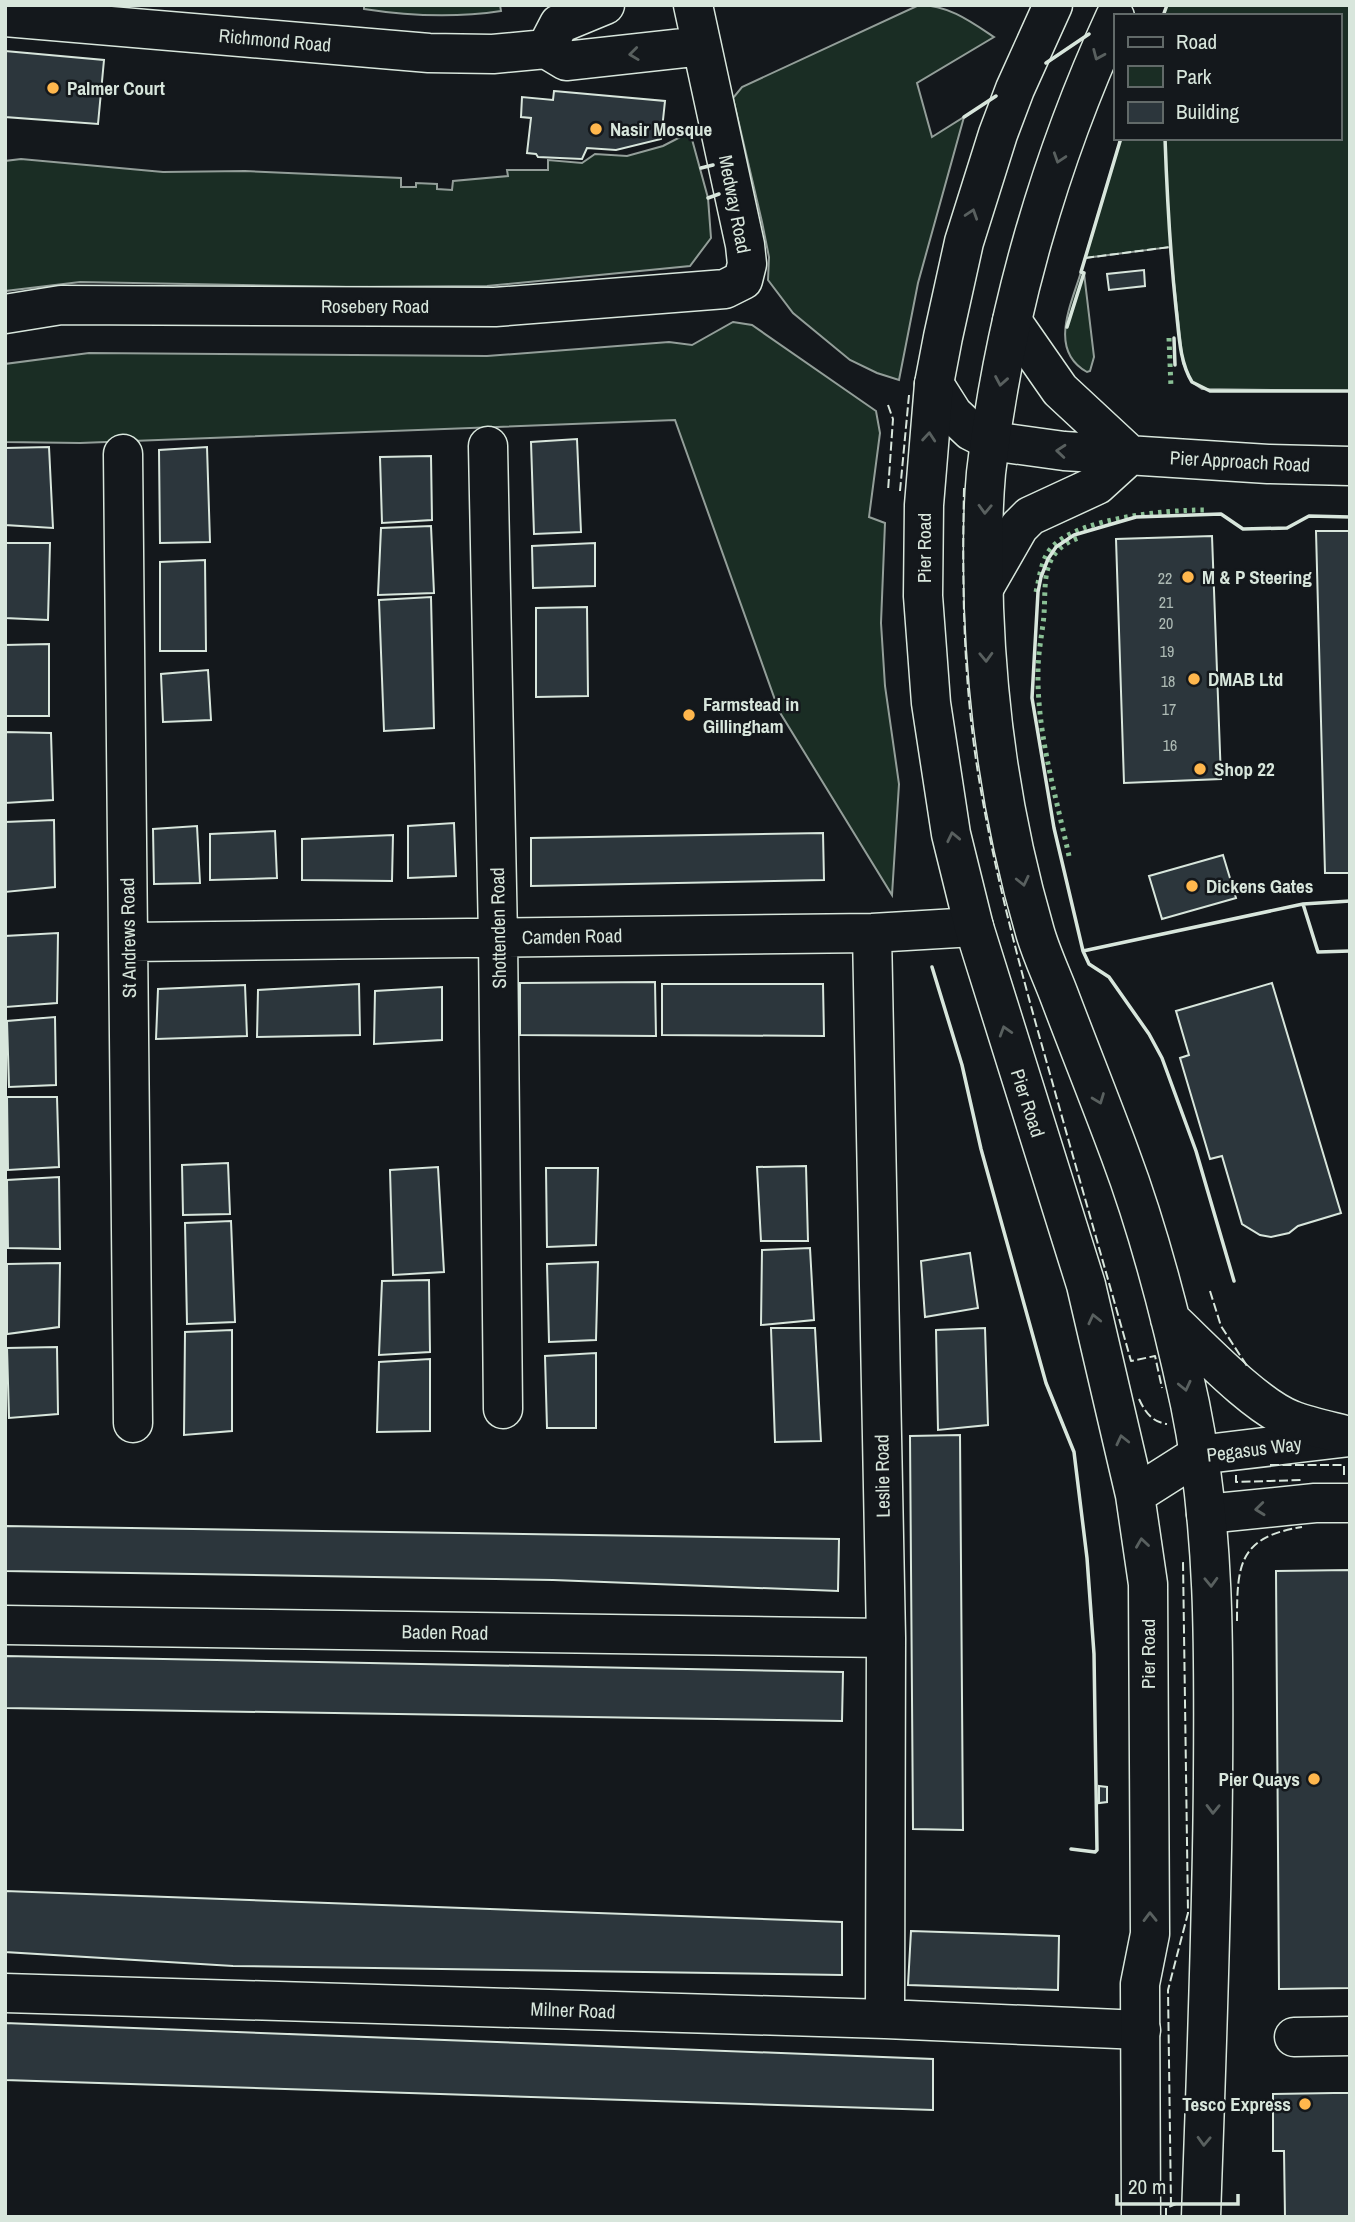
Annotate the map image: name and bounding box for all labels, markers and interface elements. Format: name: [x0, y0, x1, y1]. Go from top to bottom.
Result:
legend: [1114, 14, 1341, 140]
street label: Richmond Road: [218, 22, 332, 58]
text: Road: [1176, 27, 1217, 56]
one-way arrow: [628, 46, 639, 61]
one-way arrow: [1092, 48, 1106, 61]
text: Park: [1176, 62, 1212, 91]
place label: Palmer Court: [67, 75, 165, 101]
marker: Palmer Court: [45, 80, 61, 96]
text: Building: [1176, 97, 1240, 126]
place label: Nasir Mosque: [610, 116, 712, 142]
marker: Nasir Mosque: [588, 121, 604, 137]
one-way arrow: [1053, 152, 1068, 164]
street label: Medway Road: [713, 153, 757, 255]
one-way arrow: [964, 208, 979, 220]
street label: Rosebery Road: [321, 293, 429, 319]
one-way arrow: [994, 375, 1009, 387]
one-way arrow: [921, 431, 936, 442]
one-way arrow: [1056, 444, 1067, 459]
street label: Pier Approach Road: [1169, 444, 1311, 478]
one-way arrow: [977, 504, 992, 515]
street label: Pier Road: [911, 513, 937, 583]
place label: M & P Steering: [1202, 564, 1312, 590]
house number: 22: [1158, 567, 1172, 589]
marker: M & P Steering: [1180, 569, 1196, 585]
house number: 21: [1159, 591, 1174, 613]
house number: 20: [1159, 612, 1173, 634]
house number: 19: [1160, 640, 1174, 662]
one-way arrow: [979, 651, 994, 662]
place label: DMAB Ltd: [1208, 666, 1283, 692]
house number: 18: [1161, 670, 1175, 692]
marker: DMAB Ltd: [1186, 671, 1202, 687]
place label: Farmstead in Gillingham: [703, 691, 799, 739]
house number: 17: [1162, 698, 1176, 720]
marker: Farmstead in Gillingham: [681, 707, 697, 723]
house number: 16: [1163, 734, 1177, 756]
place label: Shop 22: [1214, 756, 1275, 782]
marker: Shop 22: [1192, 761, 1208, 777]
one-way arrow: [946, 831, 961, 843]
street label: Shottenden Road: [484, 867, 512, 989]
place label: Dickens Gates: [1206, 873, 1313, 899]
one-way arrow: [1015, 875, 1029, 887]
street label: St Andrews Road: [114, 878, 142, 998]
marker: Dickens Gates: [1184, 878, 1200, 894]
street label: Camden Road: [522, 922, 622, 950]
one-way arrow: [999, 1025, 1014, 1037]
street label: Pier Road: [1005, 1066, 1051, 1140]
one-way arrow: [1090, 1092, 1104, 1104]
one-way arrow: [1087, 1313, 1102, 1325]
one-way arrow: [1177, 1380, 1191, 1392]
street label: Pegasus Way: [1205, 1430, 1303, 1468]
street label: Leslie Road: [868, 1434, 896, 1518]
one-way arrow: [1116, 1434, 1130, 1446]
one-way arrow: [1254, 1501, 1266, 1516]
one-way arrow: [1134, 1537, 1149, 1549]
one-way arrow: [1204, 1577, 1219, 1588]
street label: Baden Road: [401, 1618, 489, 1646]
street label: Pier Road: [1135, 1619, 1161, 1689]
place label: Pier Quays: [1219, 1766, 1300, 1792]
marker: Pier Quays: [1306, 1771, 1322, 1787]
one-way arrow: [1205, 1804, 1220, 1815]
one-way arrow: [1142, 1911, 1157, 1922]
street label: Milner Road: [530, 1996, 616, 2024]
place label: Tesco Express: [1182, 2091, 1291, 2117]
marker: Tesco Express: [1297, 2096, 1313, 2112]
one-way arrow: [1196, 2136, 1211, 2147]
scale bar: [1117, 2162, 1238, 2206]
text: 20 m: [1128, 2172, 1166, 2201]

